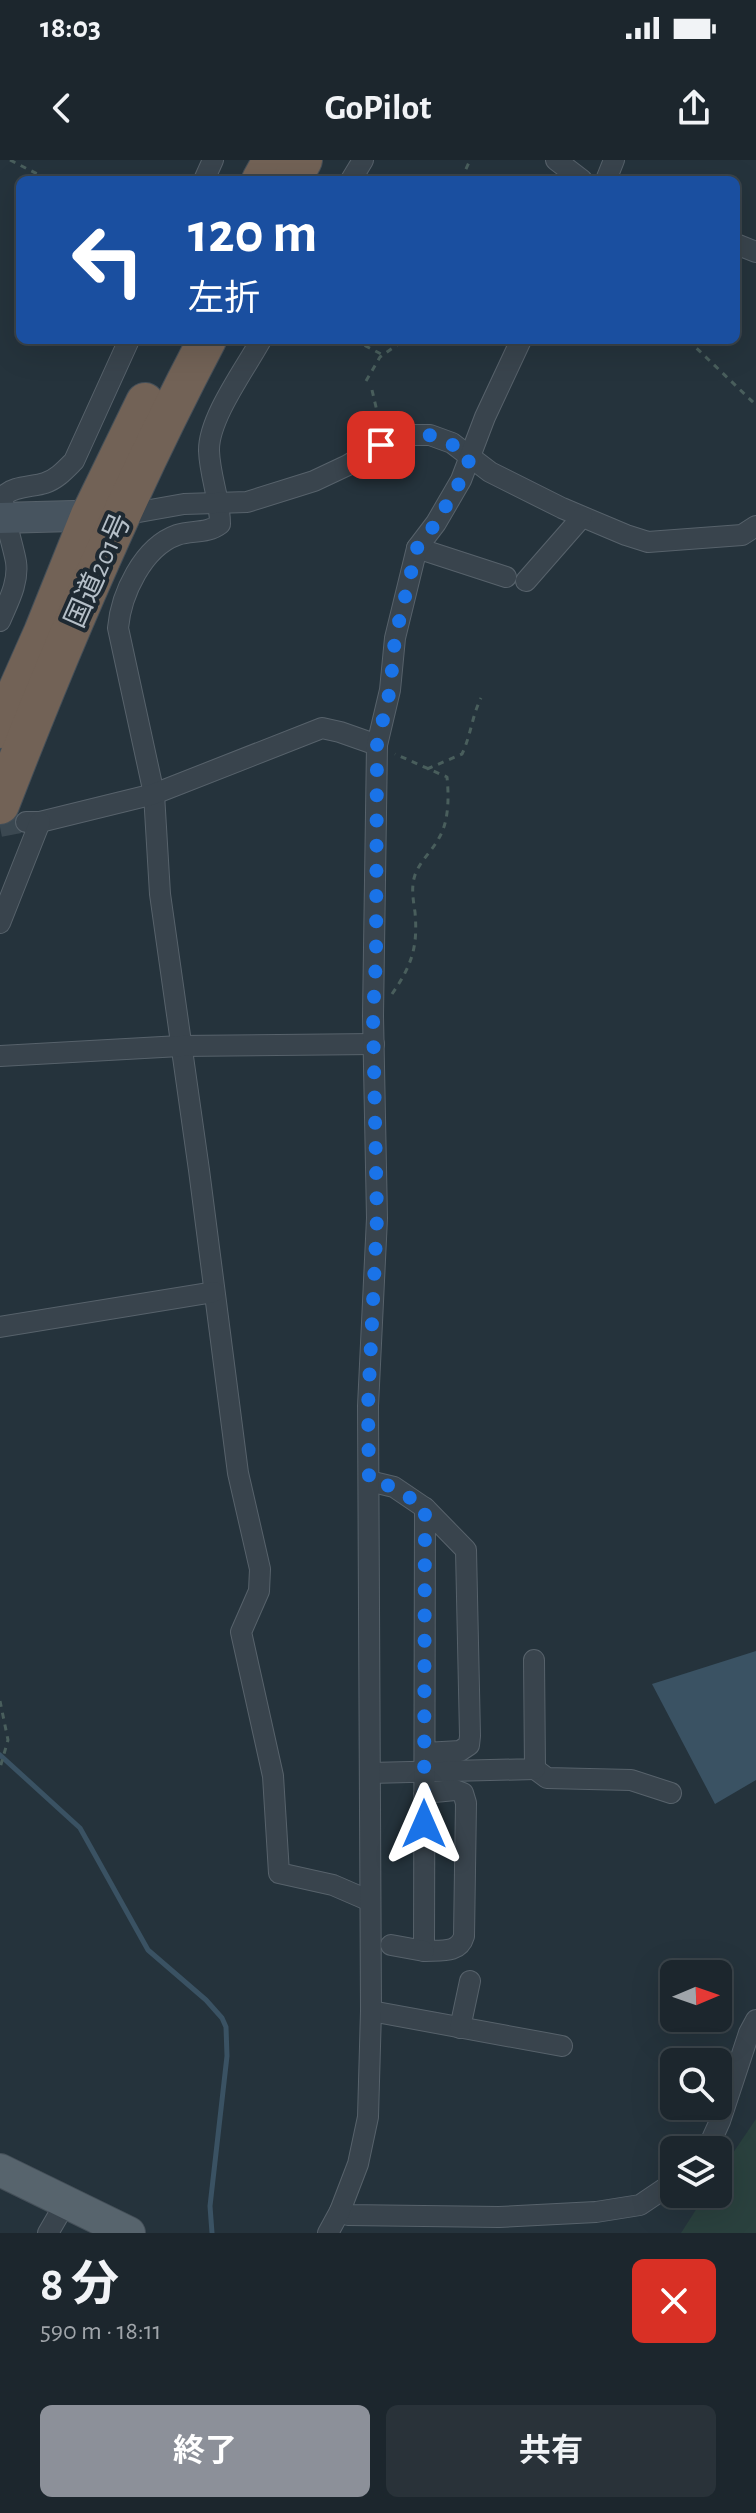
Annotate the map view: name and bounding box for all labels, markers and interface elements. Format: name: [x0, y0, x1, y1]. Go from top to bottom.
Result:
text: 18:03: [40, 13, 101, 43]
icon: back: [40, 86, 84, 130]
icon: share: [672, 86, 716, 130]
text: GoPilot: [325, 90, 431, 126]
text: 120 m: [188, 206, 317, 262]
icon: left: [56, 208, 160, 312]
text: 左折: [188, 281, 260, 317]
pin: [347, 411, 415, 479]
icon: arrive: [359, 423, 403, 467]
street label: 国道201号: [60, 509, 136, 632]
position arrow: [382, 1782, 466, 1866]
north arrow: [660, 1960, 732, 2032]
map controls: [660, 1960, 732, 2208]
button: search: [660, 2048, 732, 2120]
button: layers: [660, 2136, 732, 2208]
button: close: [632, 2259, 716, 2343]
text: 8 分: [40, 2262, 119, 2310]
text: 590 m · 18:11: [40, 2318, 162, 2344]
button: 終了: [40, 2405, 370, 2497]
button: 共有: [386, 2405, 716, 2497]

